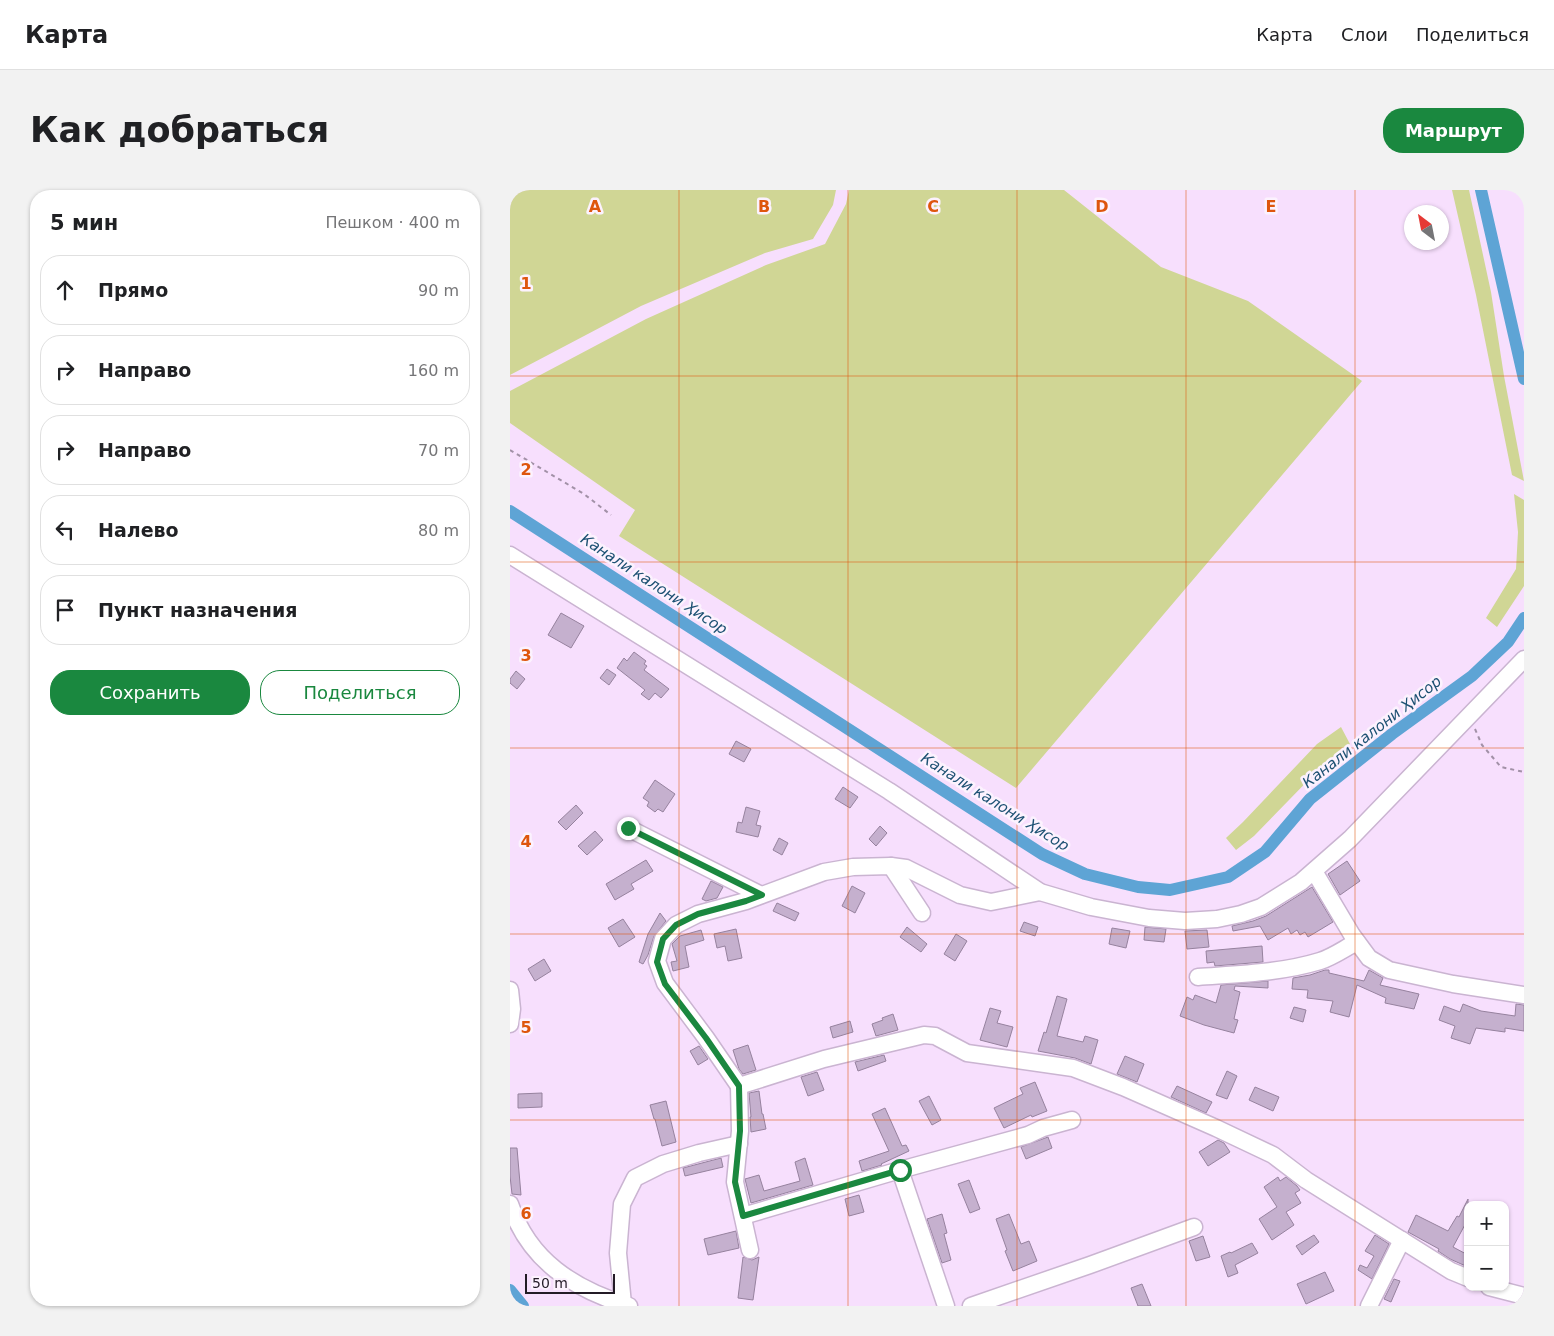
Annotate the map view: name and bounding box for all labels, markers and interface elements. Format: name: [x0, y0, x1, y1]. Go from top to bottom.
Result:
text: Карта: [25, 21, 108, 49]
text: Карта: [1256, 24, 1313, 45]
text: Слои: [1341, 24, 1388, 45]
text: Поделиться: [1416, 24, 1529, 45]
button: Маршрут: [1383, 108, 1524, 153]
text: Как добраться: [30, 110, 329, 150]
text: A: [589, 197, 602, 216]
text: B: [758, 197, 770, 216]
text: C: [927, 197, 939, 216]
text: D: [1095, 197, 1109, 216]
text: E: [1266, 197, 1276, 216]
north arrow: [1404, 205, 1449, 250]
text: 5 мин: [50, 211, 118, 235]
text: Пешком · 400 m: [325, 213, 460, 232]
text: 1: [520, 274, 532, 293]
icon: ahead: [51, 276, 79, 304]
text: Прямо: [98, 279, 168, 301]
text: 90 m: [418, 281, 459, 300]
icon: right: [51, 356, 79, 384]
text: Направо: [98, 359, 191, 381]
text: 160 m: [408, 361, 459, 380]
icon: right: [51, 436, 79, 464]
text: Направо: [98, 439, 191, 461]
text: 70 m: [418, 441, 459, 460]
text: 2: [520, 460, 532, 479]
icon: left: [51, 516, 79, 544]
text: Налево: [98, 519, 179, 541]
text: 80 m: [418, 521, 459, 540]
water label: Канали калони Ҳисор: [577, 530, 731, 638]
icon: arrive: [51, 596, 79, 624]
text: Пункт назначения: [98, 599, 297, 621]
text: 3: [520, 646, 532, 665]
button: Сохранить: [50, 670, 250, 715]
button: Поделиться: [260, 670, 460, 715]
water label: Канали калони Ҳисор: [1299, 672, 1445, 792]
water label: Канали калони Ҳисор: [918, 749, 1072, 855]
route end: [617, 817, 640, 840]
text: 4: [520, 832, 532, 851]
text: 5: [520, 1018, 532, 1037]
route start: [889, 1159, 912, 1182]
map controls: [1464, 1201, 1509, 1291]
button: +: [1464, 1201, 1509, 1246]
text: 6: [520, 1204, 532, 1223]
button: −: [1464, 1246, 1509, 1291]
scale bar: [525, 1271, 615, 1294]
text: 50 m: [532, 1275, 568, 1291]

